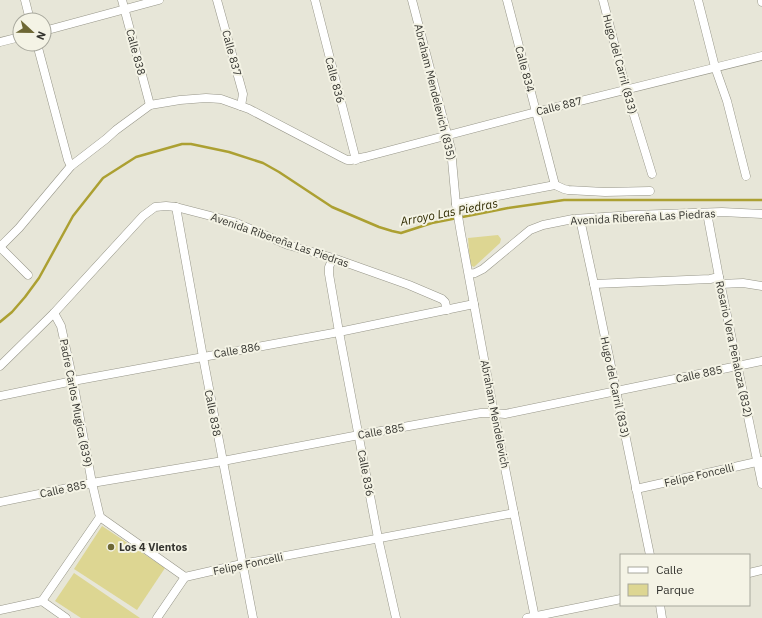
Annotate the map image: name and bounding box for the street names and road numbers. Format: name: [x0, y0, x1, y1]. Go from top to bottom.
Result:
street label: Hugo del Carril (833): [600, 13, 640, 115]
street label: Abraham Mendelevich (835): [411, 22, 459, 162]
street label: Calle 838: [123, 27, 149, 77]
street label: Calle 837: [219, 28, 245, 78]
street label: Calle 834: [512, 44, 538, 94]
street label: Calle 836: [322, 55, 348, 105]
street label: Calle 887: [534, 94, 584, 118]
street label: Avenida Ribereña Las Piedras: [570, 206, 716, 228]
street label: Avenida Ribereña Las Piedras: [209, 210, 351, 270]
street label: Rosario Vera Peñaloza (832): [713, 279, 755, 419]
street label: Hugo del Carril (833): [597, 335, 633, 439]
street label: Padre Carlos Mugica (839): [57, 338, 95, 468]
street label: Calle 886: [213, 339, 261, 361]
street label: Abraham Mendelevich: [478, 359, 512, 469]
street label: Calle 885: [675, 362, 723, 386]
street label: Calle 838: [202, 389, 224, 437]
street label: Calle 885: [357, 420, 405, 442]
street label: Calle 836: [355, 449, 377, 497]
street label: Felipe Foncelli: [663, 460, 735, 490]
street label: Calle 885: [39, 477, 87, 501]
street label: Felipe Foncelli: [212, 550, 284, 578]

